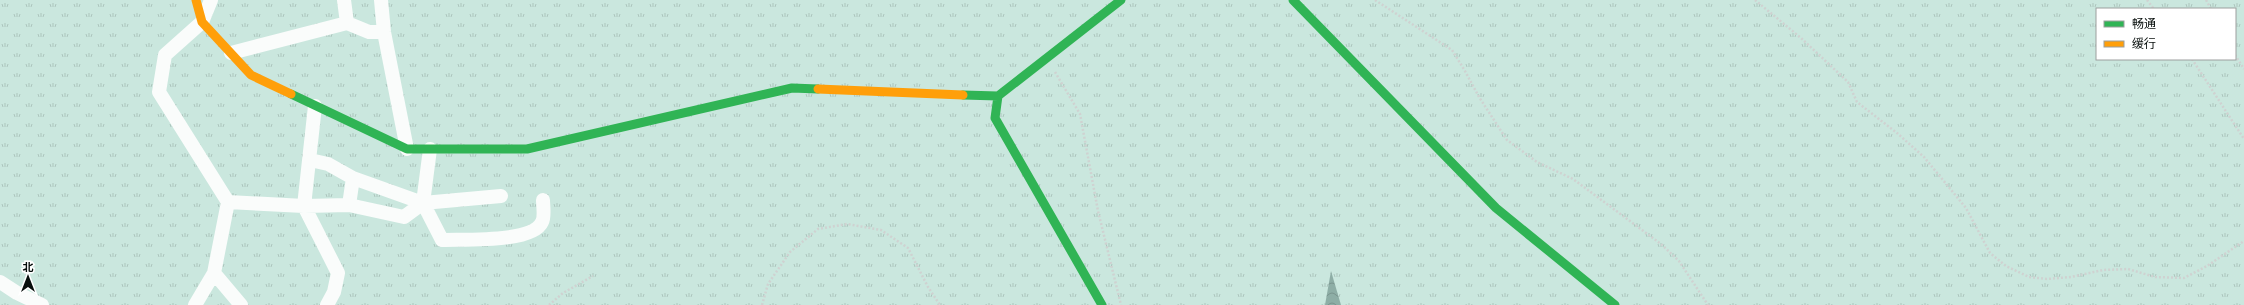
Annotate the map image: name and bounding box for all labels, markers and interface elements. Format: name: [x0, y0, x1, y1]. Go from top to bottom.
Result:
legend: [2096, 8, 2236, 60]
text: 畅通: [2132, 16, 2156, 31]
text: 缓行: [2132, 36, 2156, 51]
north arrow: [8, 257, 48, 297]
text: 北: [23, 260, 34, 274]

